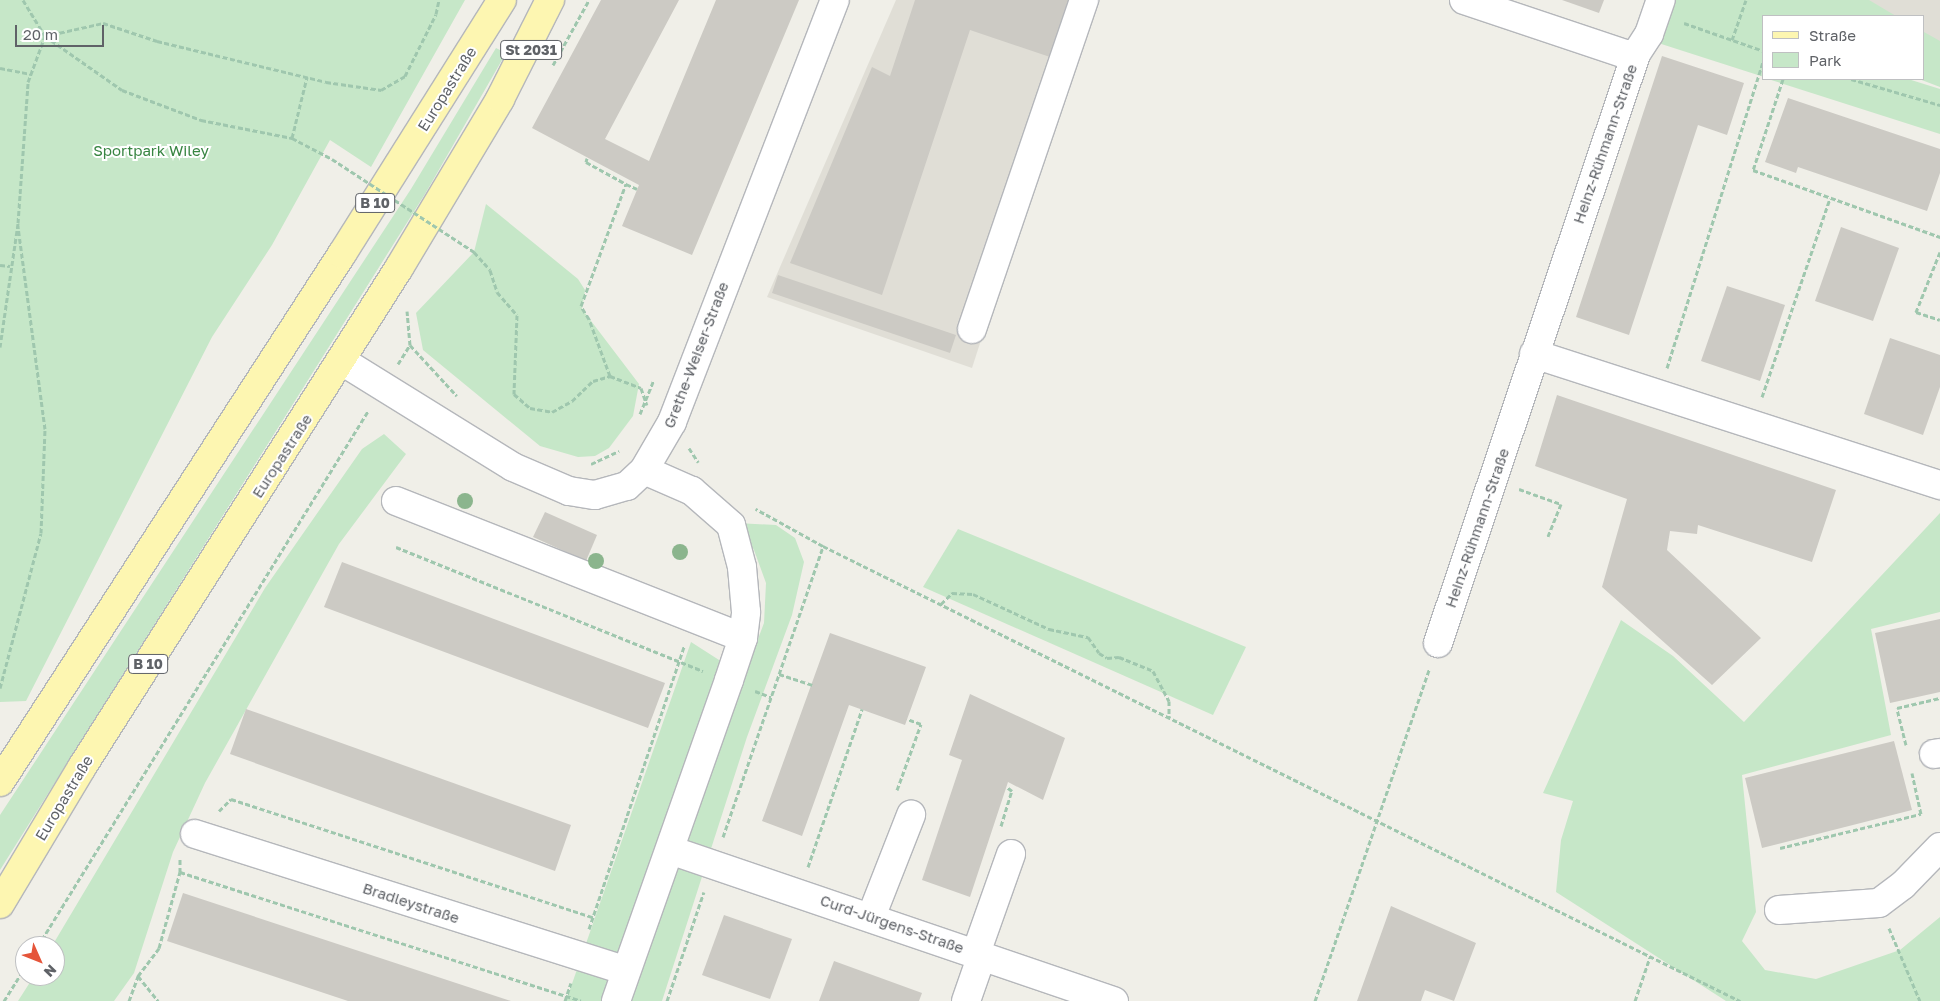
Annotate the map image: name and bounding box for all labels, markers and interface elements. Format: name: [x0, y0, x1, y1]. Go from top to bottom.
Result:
scale bar: [18, 15, 106, 47]
legend: [1762, 15, 1925, 80]
text: 20 m: [23, 25, 58, 43]
text: Straße: [1809, 26, 1856, 44]
road number: St 2031: [500, 38, 562, 62]
street label: Europastraße: [414, 43, 480, 135]
text: Park: [1809, 51, 1841, 69]
street label: Heinz-Rühmann-Straße: [1569, 62, 1641, 226]
park label: Sportpark Wiley: [93, 142, 209, 160]
road number: B 10: [355, 192, 395, 214]
street label: Grethe-Weiser-Straße: [660, 279, 732, 431]
street label: Europastraße: [248, 411, 316, 501]
street label: Heinz-Rühmann-Straße: [1441, 446, 1513, 610]
road number: B 10: [128, 652, 168, 676]
street label: Europastraße: [32, 752, 96, 844]
street label: Bradleystraße: [360, 879, 462, 927]
street label: Curd-Jürgens-Straße: [818, 891, 966, 957]
north arrow: [15, 936, 65, 986]
text: N: [41, 961, 60, 981]

